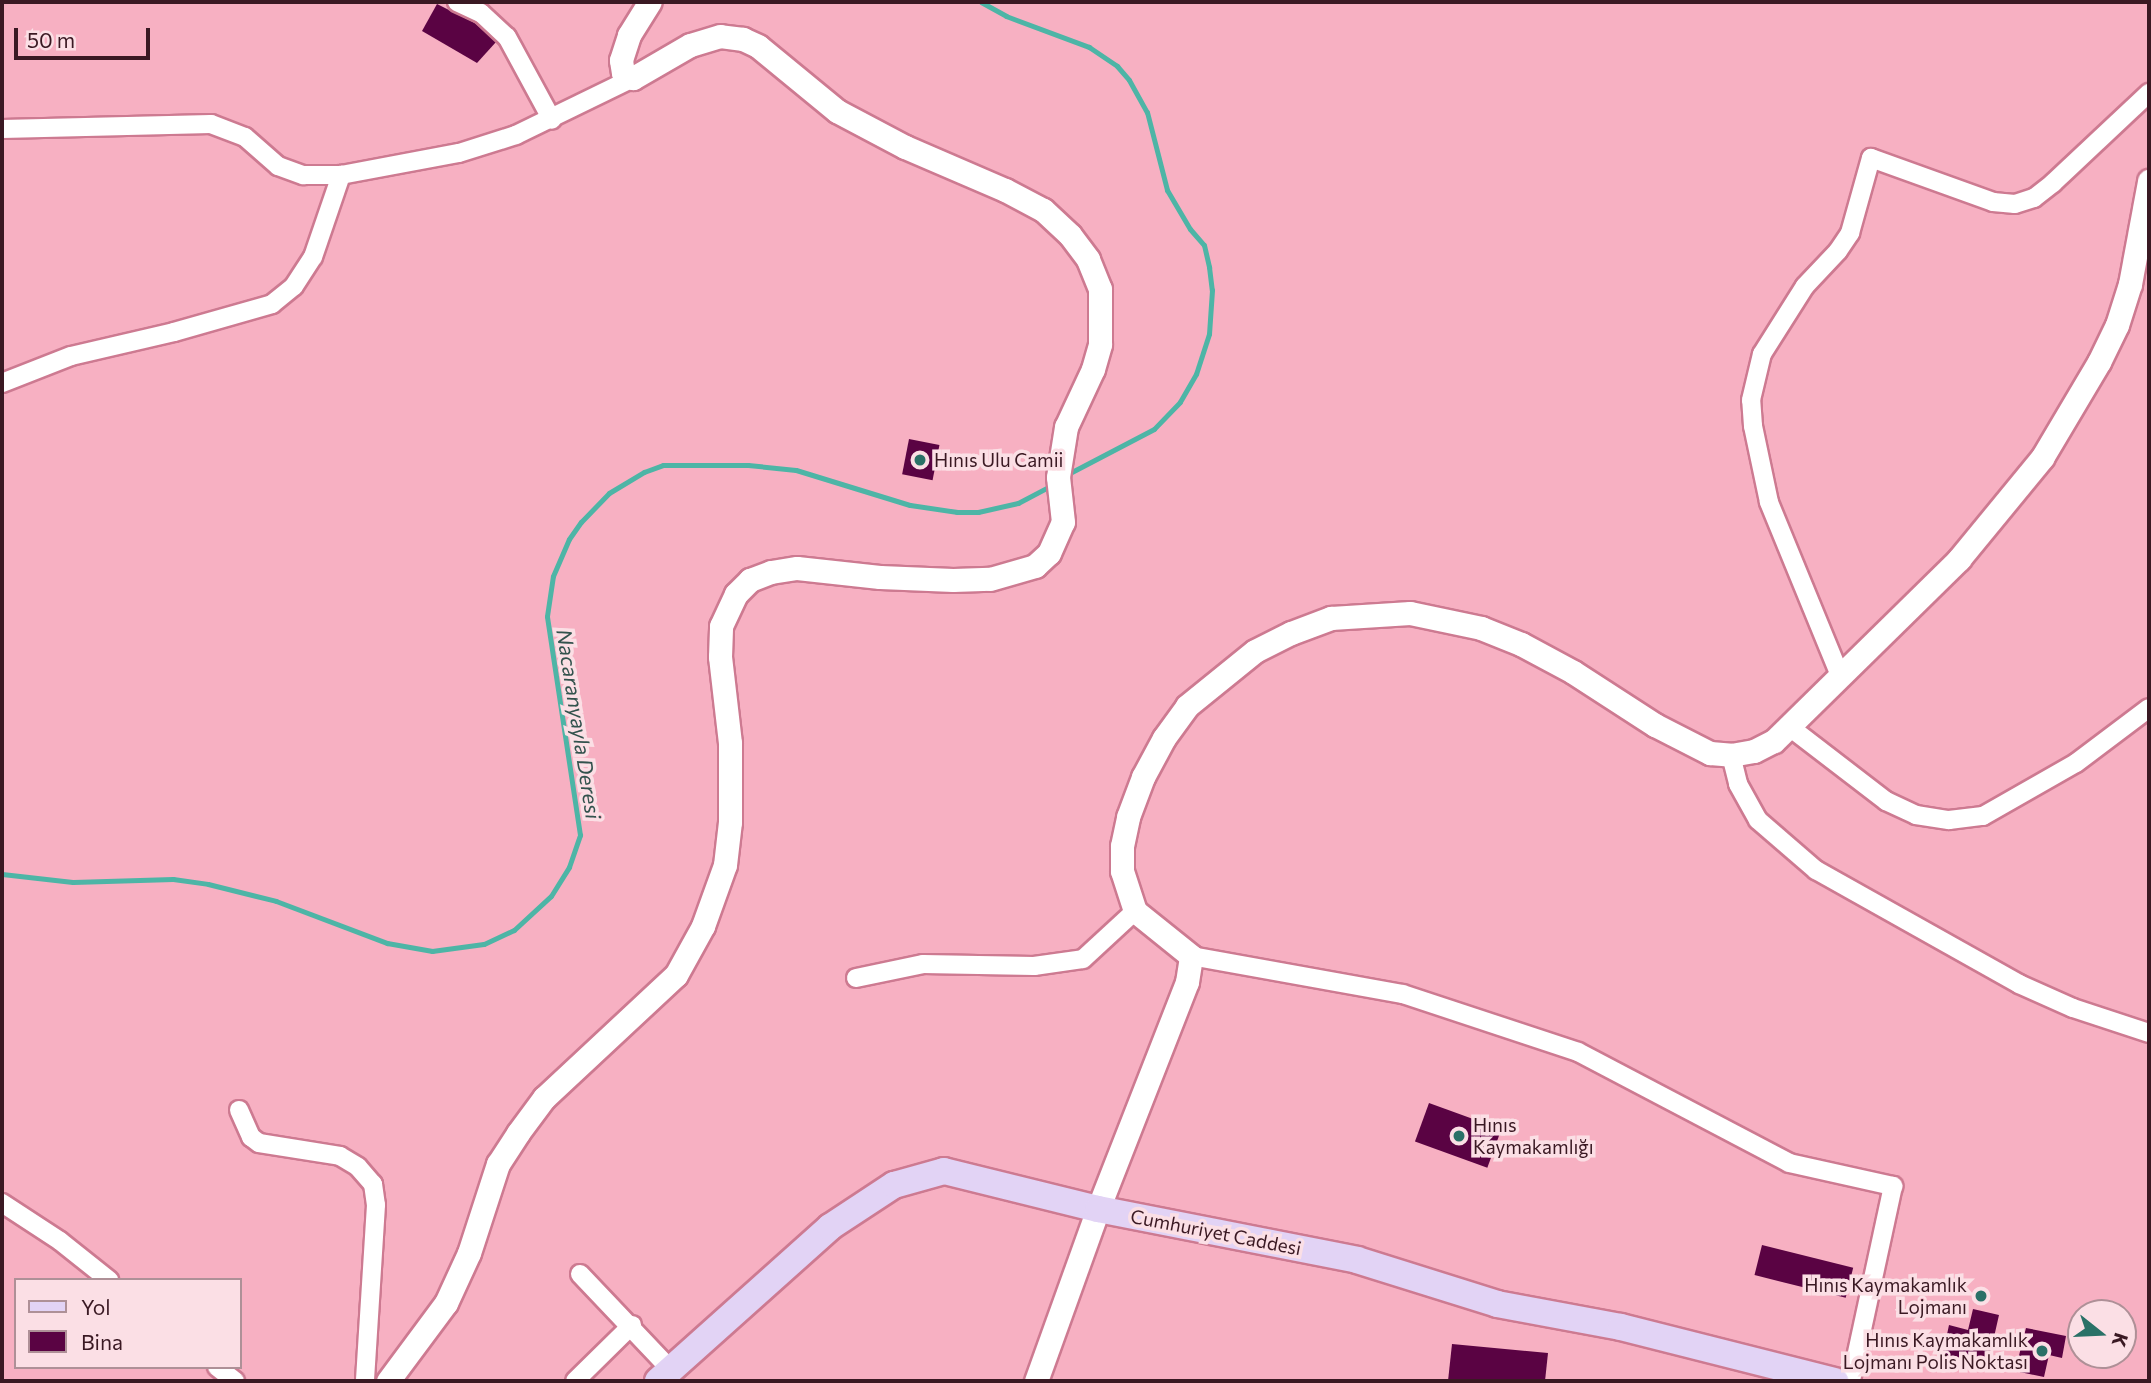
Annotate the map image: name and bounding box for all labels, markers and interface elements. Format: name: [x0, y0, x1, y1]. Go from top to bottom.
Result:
scale bar: [18, 14, 154, 58]
text: 50 m: [27, 27, 75, 52]
place label: Hınıs Ulu Camii: [934, 449, 1063, 471]
marker: Hınıs Ulu Camii: [912, 452, 928, 468]
water label: Nacaranyayla Deresi: [552, 627, 606, 821]
place label: Hınıs Kaymakamlığı: [1473, 1114, 1594, 1158]
marker: Hınıs Kaymakamlığı: [1451, 1128, 1467, 1144]
street label: Cumhuriyet Caddesi: [1129, 1204, 1303, 1260]
place label: Hınıs Kaymakamlık Lojmanı: [1804, 1274, 1967, 1318]
legend: [14, 1278, 242, 1369]
marker: Hınıs Kaymakamlık Lojmanı: [1973, 1288, 1989, 1304]
text: Yol: [81, 1294, 111, 1319]
north arrow: [2067, 1299, 2137, 1369]
text: Bina: [81, 1329, 123, 1354]
place label: Hınıs Kaymakamlık Lojmanı Polis Noktası: [1843, 1329, 2028, 1373]
text: K: [2108, 1330, 2134, 1350]
marker: Hınıs Kaymakamlık Lojmanı Polis Noktası: [2034, 1343, 2050, 1359]

